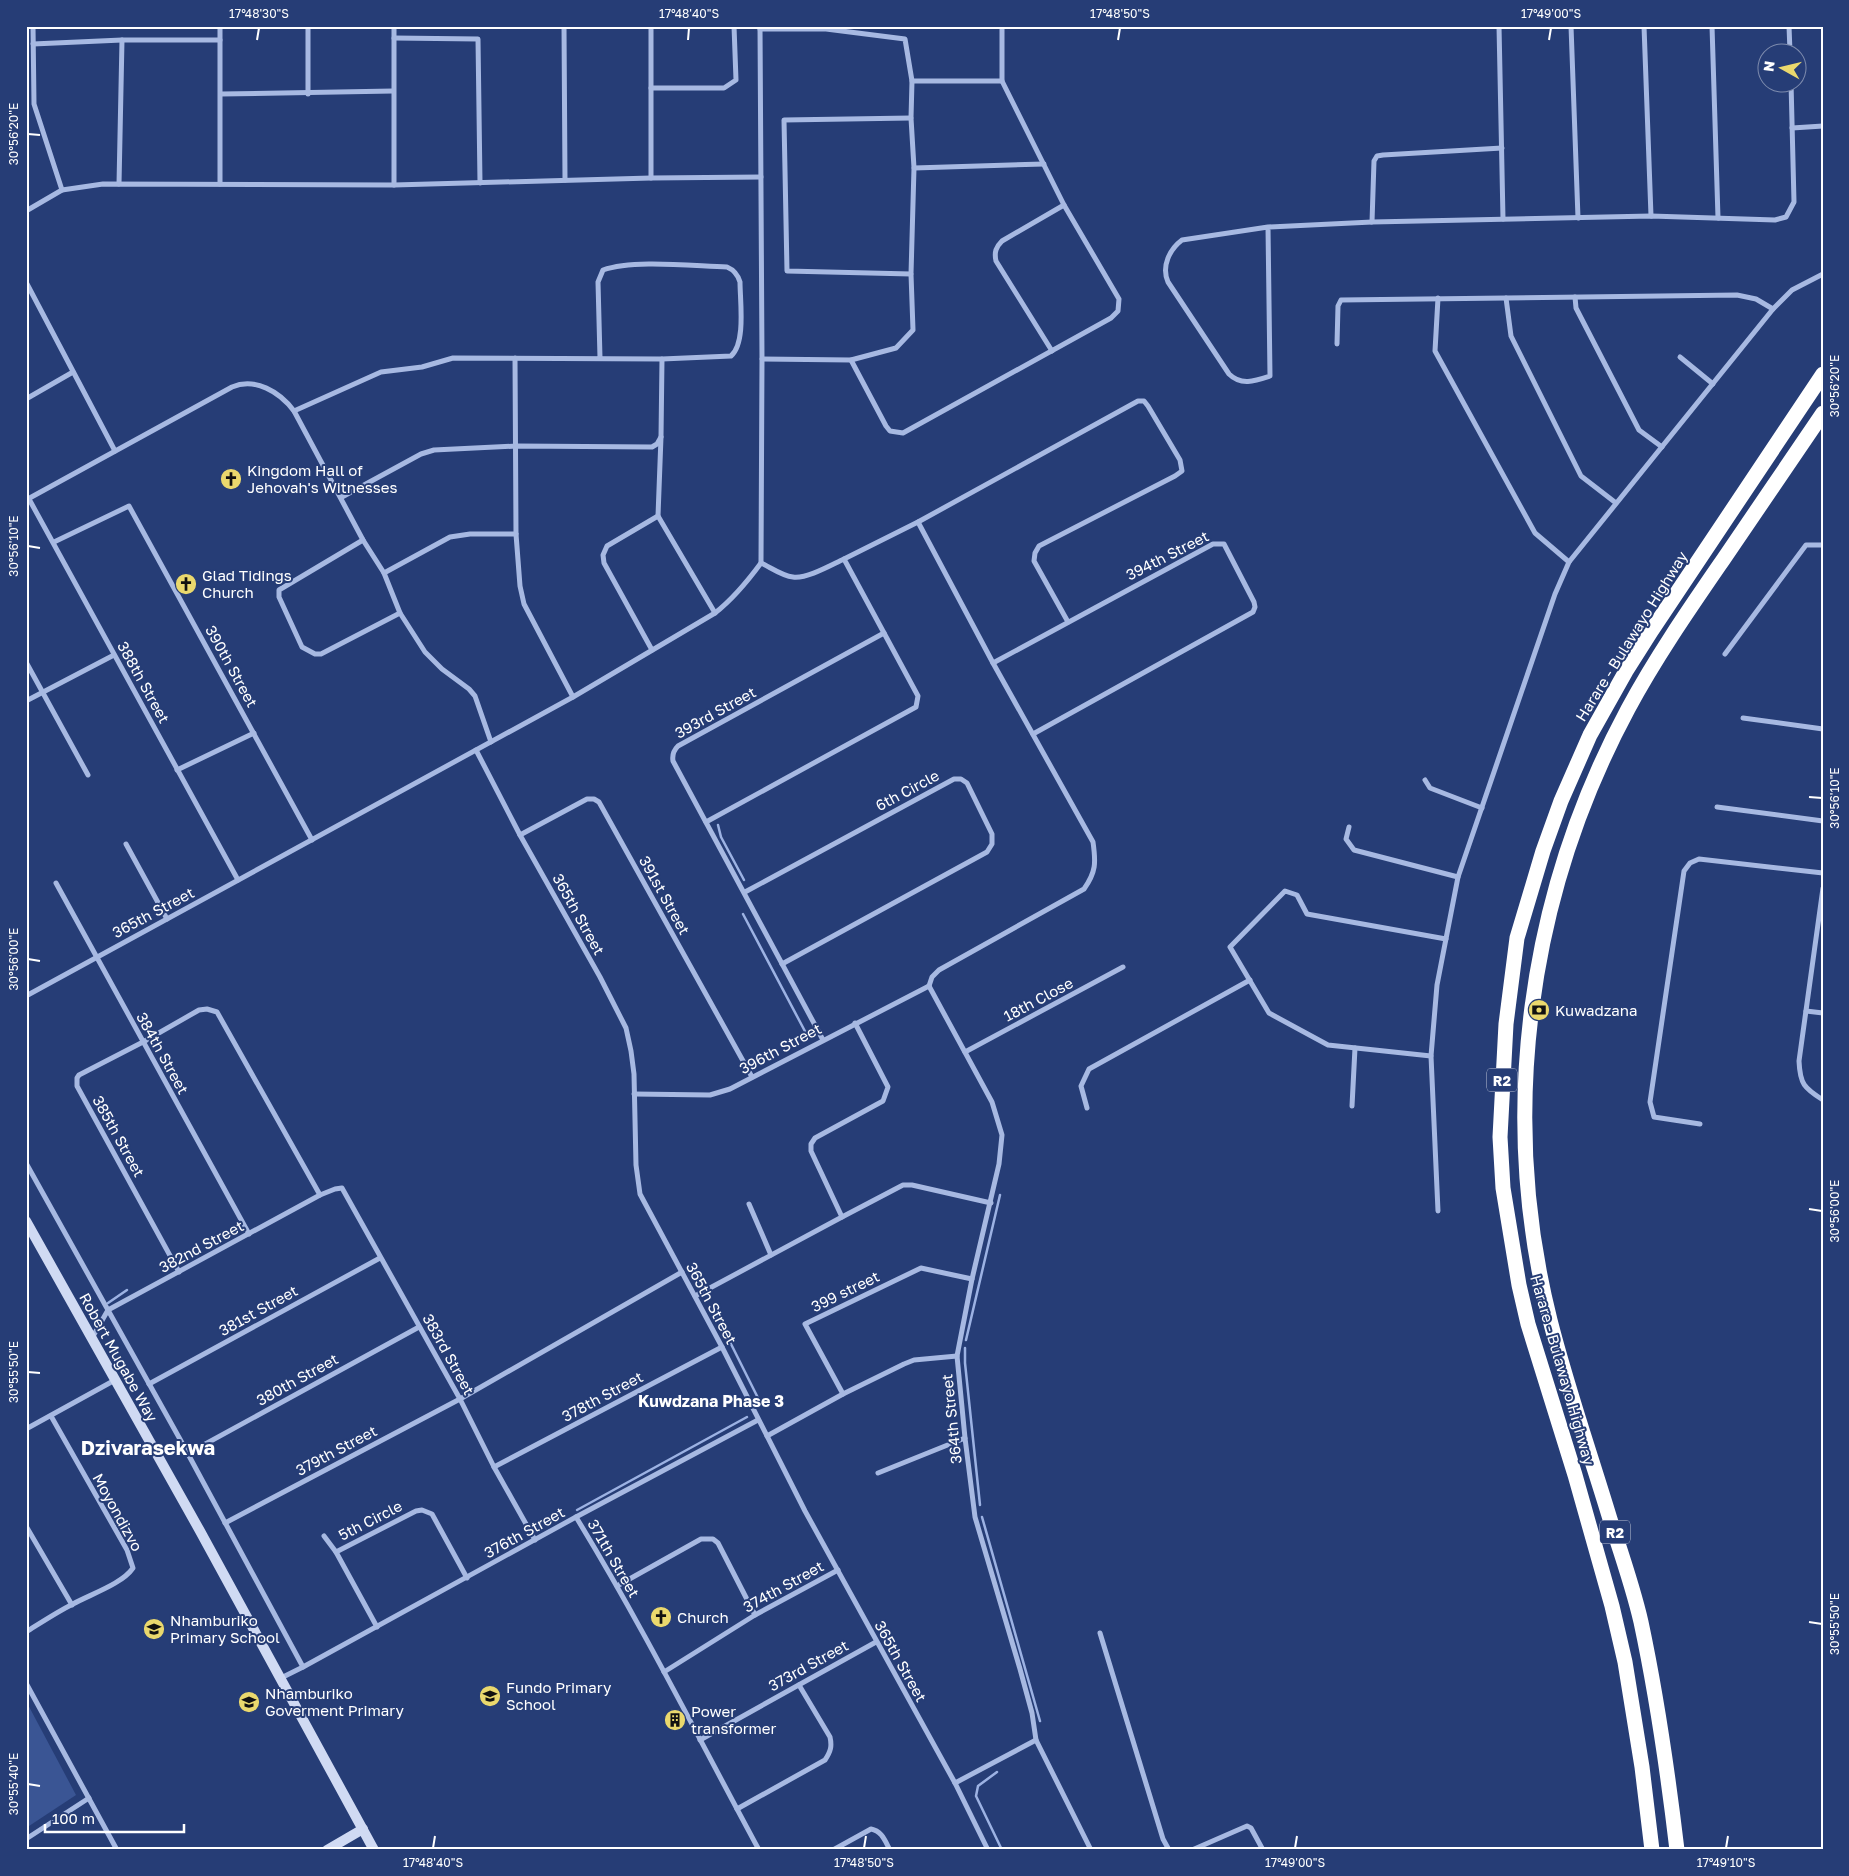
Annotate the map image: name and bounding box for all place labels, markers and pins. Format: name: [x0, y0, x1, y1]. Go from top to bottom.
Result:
place label: Kingdom Hall of Jehovah's Witnesses: [247, 461, 397, 496]
church icon: Kingdom Hall of Jehovah's Witnesses: [219, 467, 243, 491]
place label: Glad Tidings Church: [202, 566, 292, 601]
church icon: Glad Tidings Church: [174, 572, 198, 596]
bank icon: Kuwadzana: [1527, 998, 1551, 1022]
place label: Kuwadzana: [1555, 1001, 1638, 1019]
church icon: Church: [649, 1605, 673, 1629]
place label: Church: [677, 1608, 729, 1626]
place label: Nhamburiko Primary School: [170, 1611, 280, 1646]
school or university icon: Nhamburiko Primary School: [142, 1617, 166, 1641]
place label: Fundo Primary School: [506, 1678, 612, 1713]
place label: Nhamburiko Goverment Primary: [265, 1684, 404, 1719]
school or university icon: Fundo Primary School: [478, 1684, 502, 1708]
school or university icon: Nhamburiko Goverment Primary: [237, 1690, 261, 1714]
place label: Power transformer: [691, 1702, 777, 1737]
building icon: Power transformer: [663, 1708, 687, 1732]

